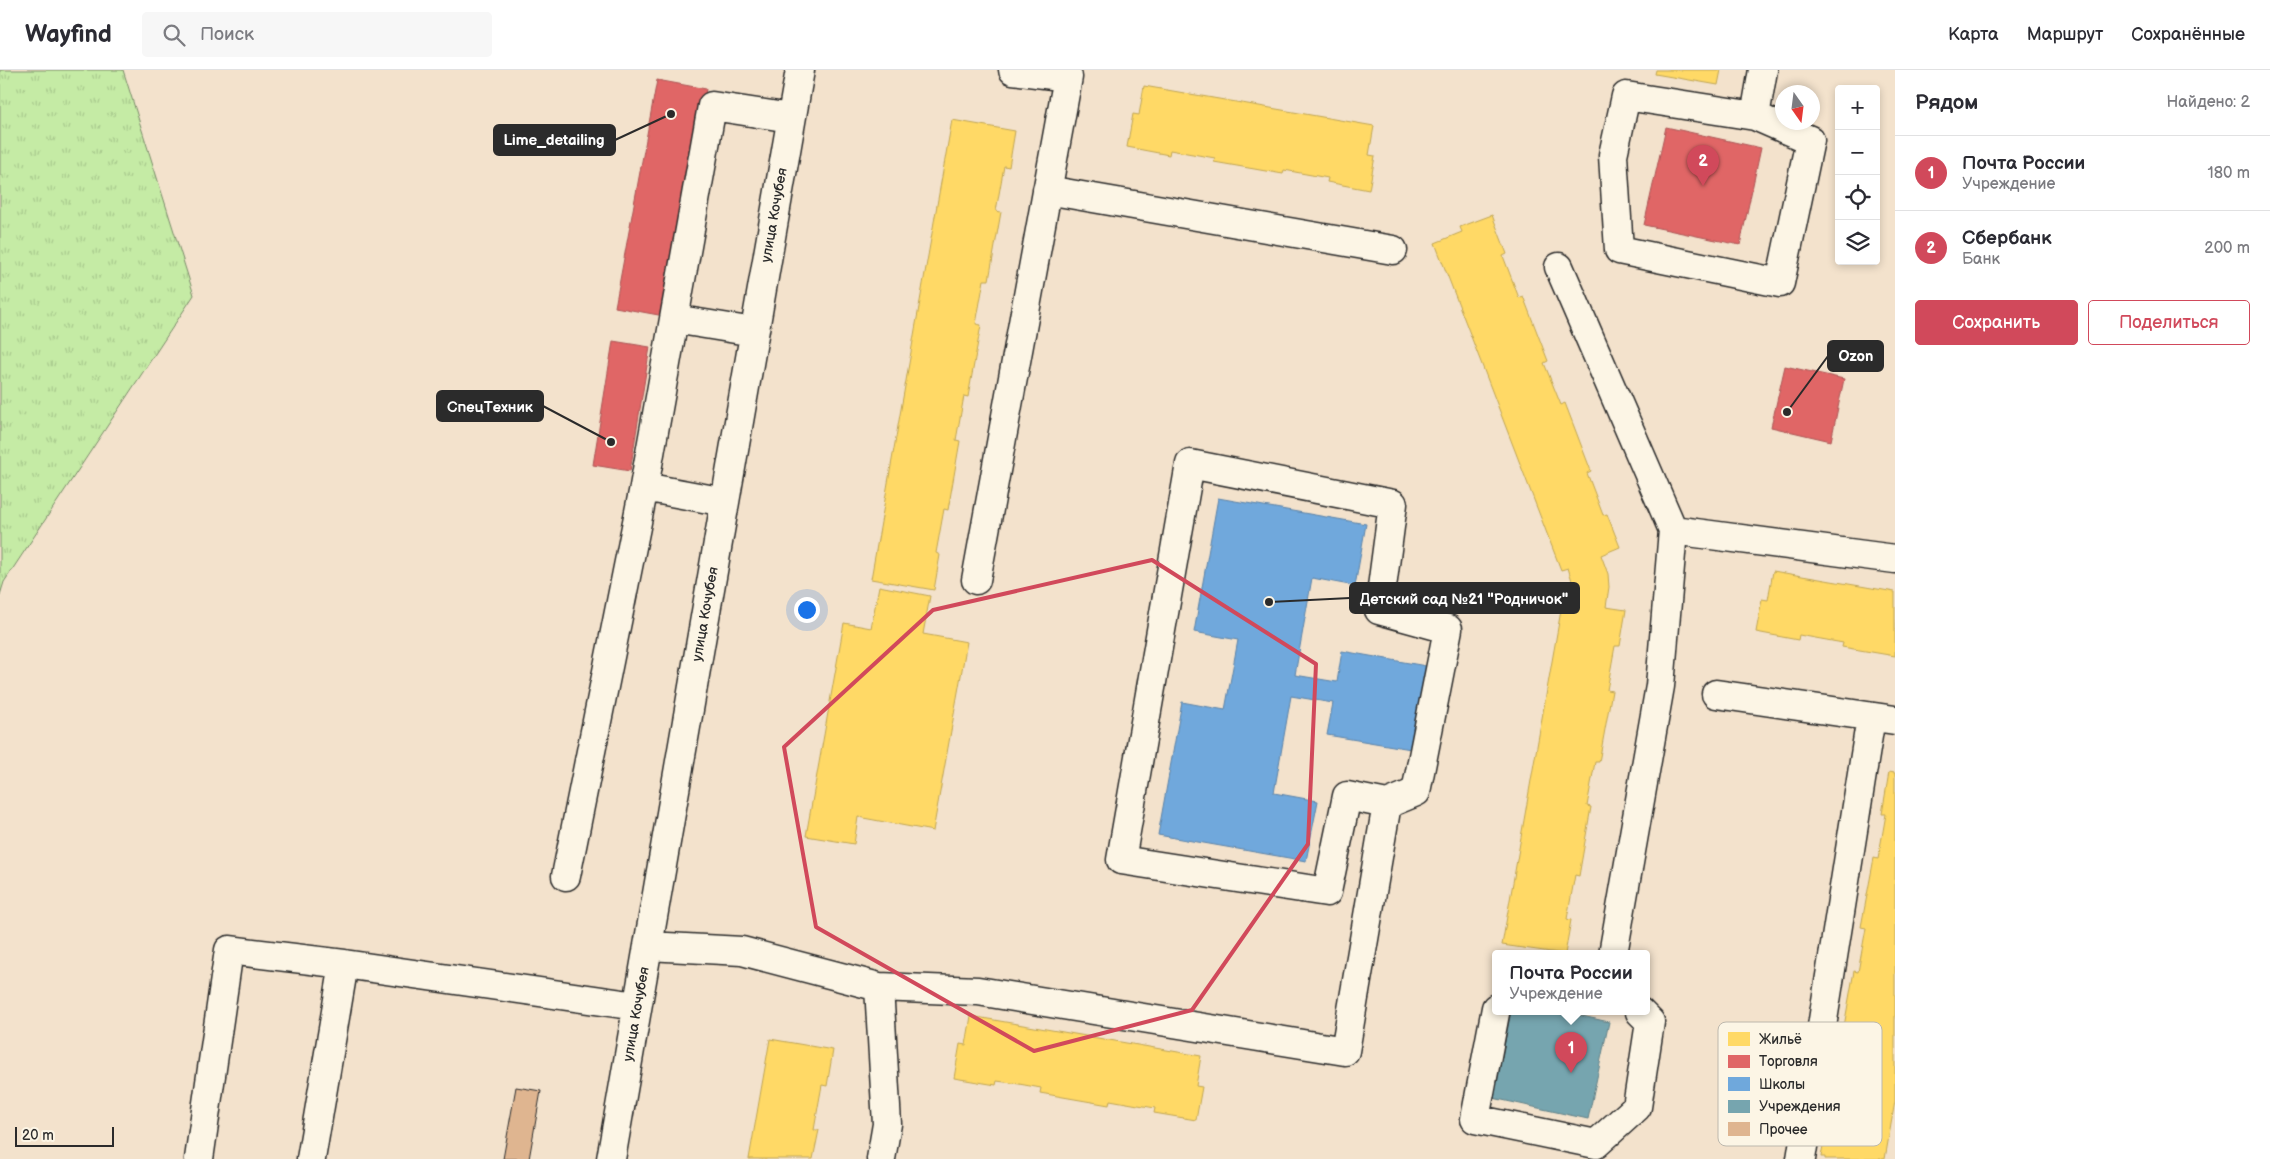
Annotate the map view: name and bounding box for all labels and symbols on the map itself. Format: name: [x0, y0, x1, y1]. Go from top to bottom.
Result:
north arrow: [1775, 85, 1820, 130]
callout: Lime_detailing: [494, 125, 615, 155]
text: Lime_detailing: [503, 131, 605, 150]
pin: 2: [1687, 145, 1719, 186]
street label: улица Кочубея: [757, 166, 791, 264]
callout: Ozon: [1828, 341, 1883, 371]
text: Ozon: [1839, 347, 1873, 366]
callout: СпецТехник: [437, 391, 543, 421]
text: СпецТехник: [447, 398, 534, 417]
street label: улица Кочубея: [688, 565, 722, 663]
callout: Детский сад №21 "Родничок": [1350, 583, 1579, 613]
text: Детский сад №21 "Родничок": [1360, 590, 1568, 609]
your location: [794, 597, 820, 623]
street label: улица Кочубея: [619, 965, 653, 1063]
legend: [1718, 1022, 1882, 1146]
text: Жильё: [1759, 1031, 1802, 1048]
pin: 1: [1555, 1032, 1587, 1073]
text: Торговля: [1759, 1053, 1818, 1070]
text: Школы: [1759, 1076, 1805, 1093]
text: Учреждения: [1759, 1098, 1841, 1115]
text: Прочее: [1759, 1121, 1808, 1138]
scale bar: [15, 1124, 114, 1147]

